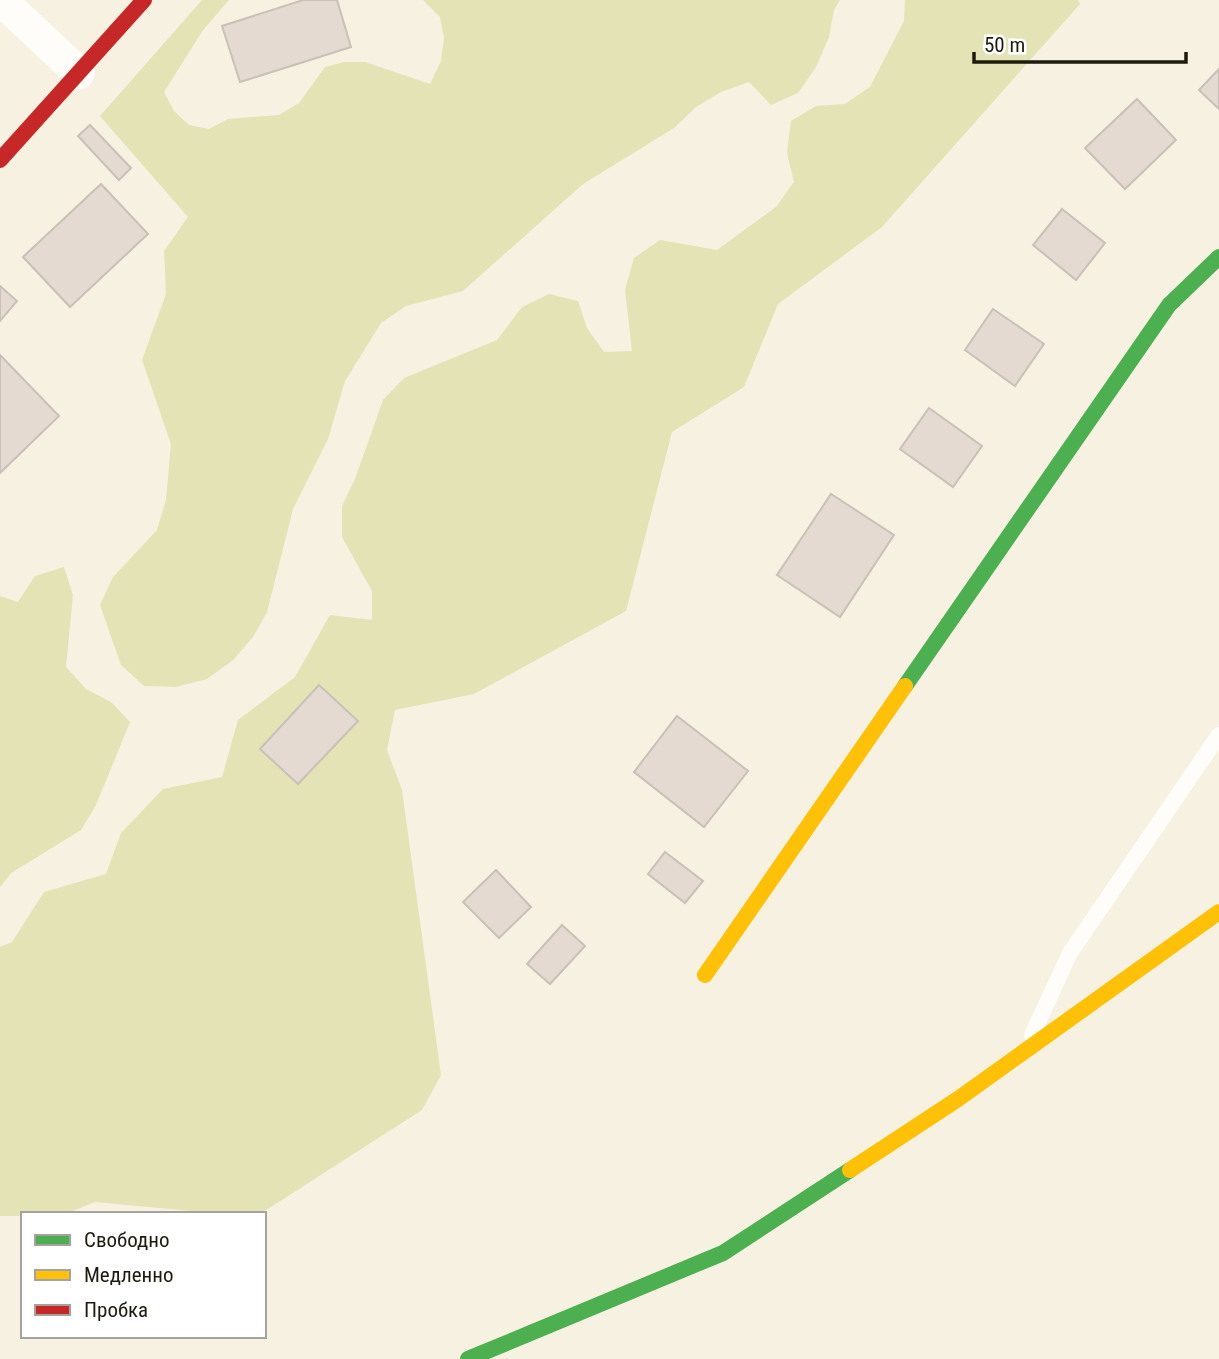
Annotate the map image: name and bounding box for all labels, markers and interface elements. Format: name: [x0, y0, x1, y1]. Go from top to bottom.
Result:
scale bar: [974, 21, 1186, 65]
text: 50 m: [984, 33, 1025, 57]
legend: [21, 1212, 266, 1338]
text: Свободно: [84, 1228, 170, 1252]
text: Медленно: [84, 1263, 173, 1287]
text: Пробка: [84, 1298, 148, 1322]

